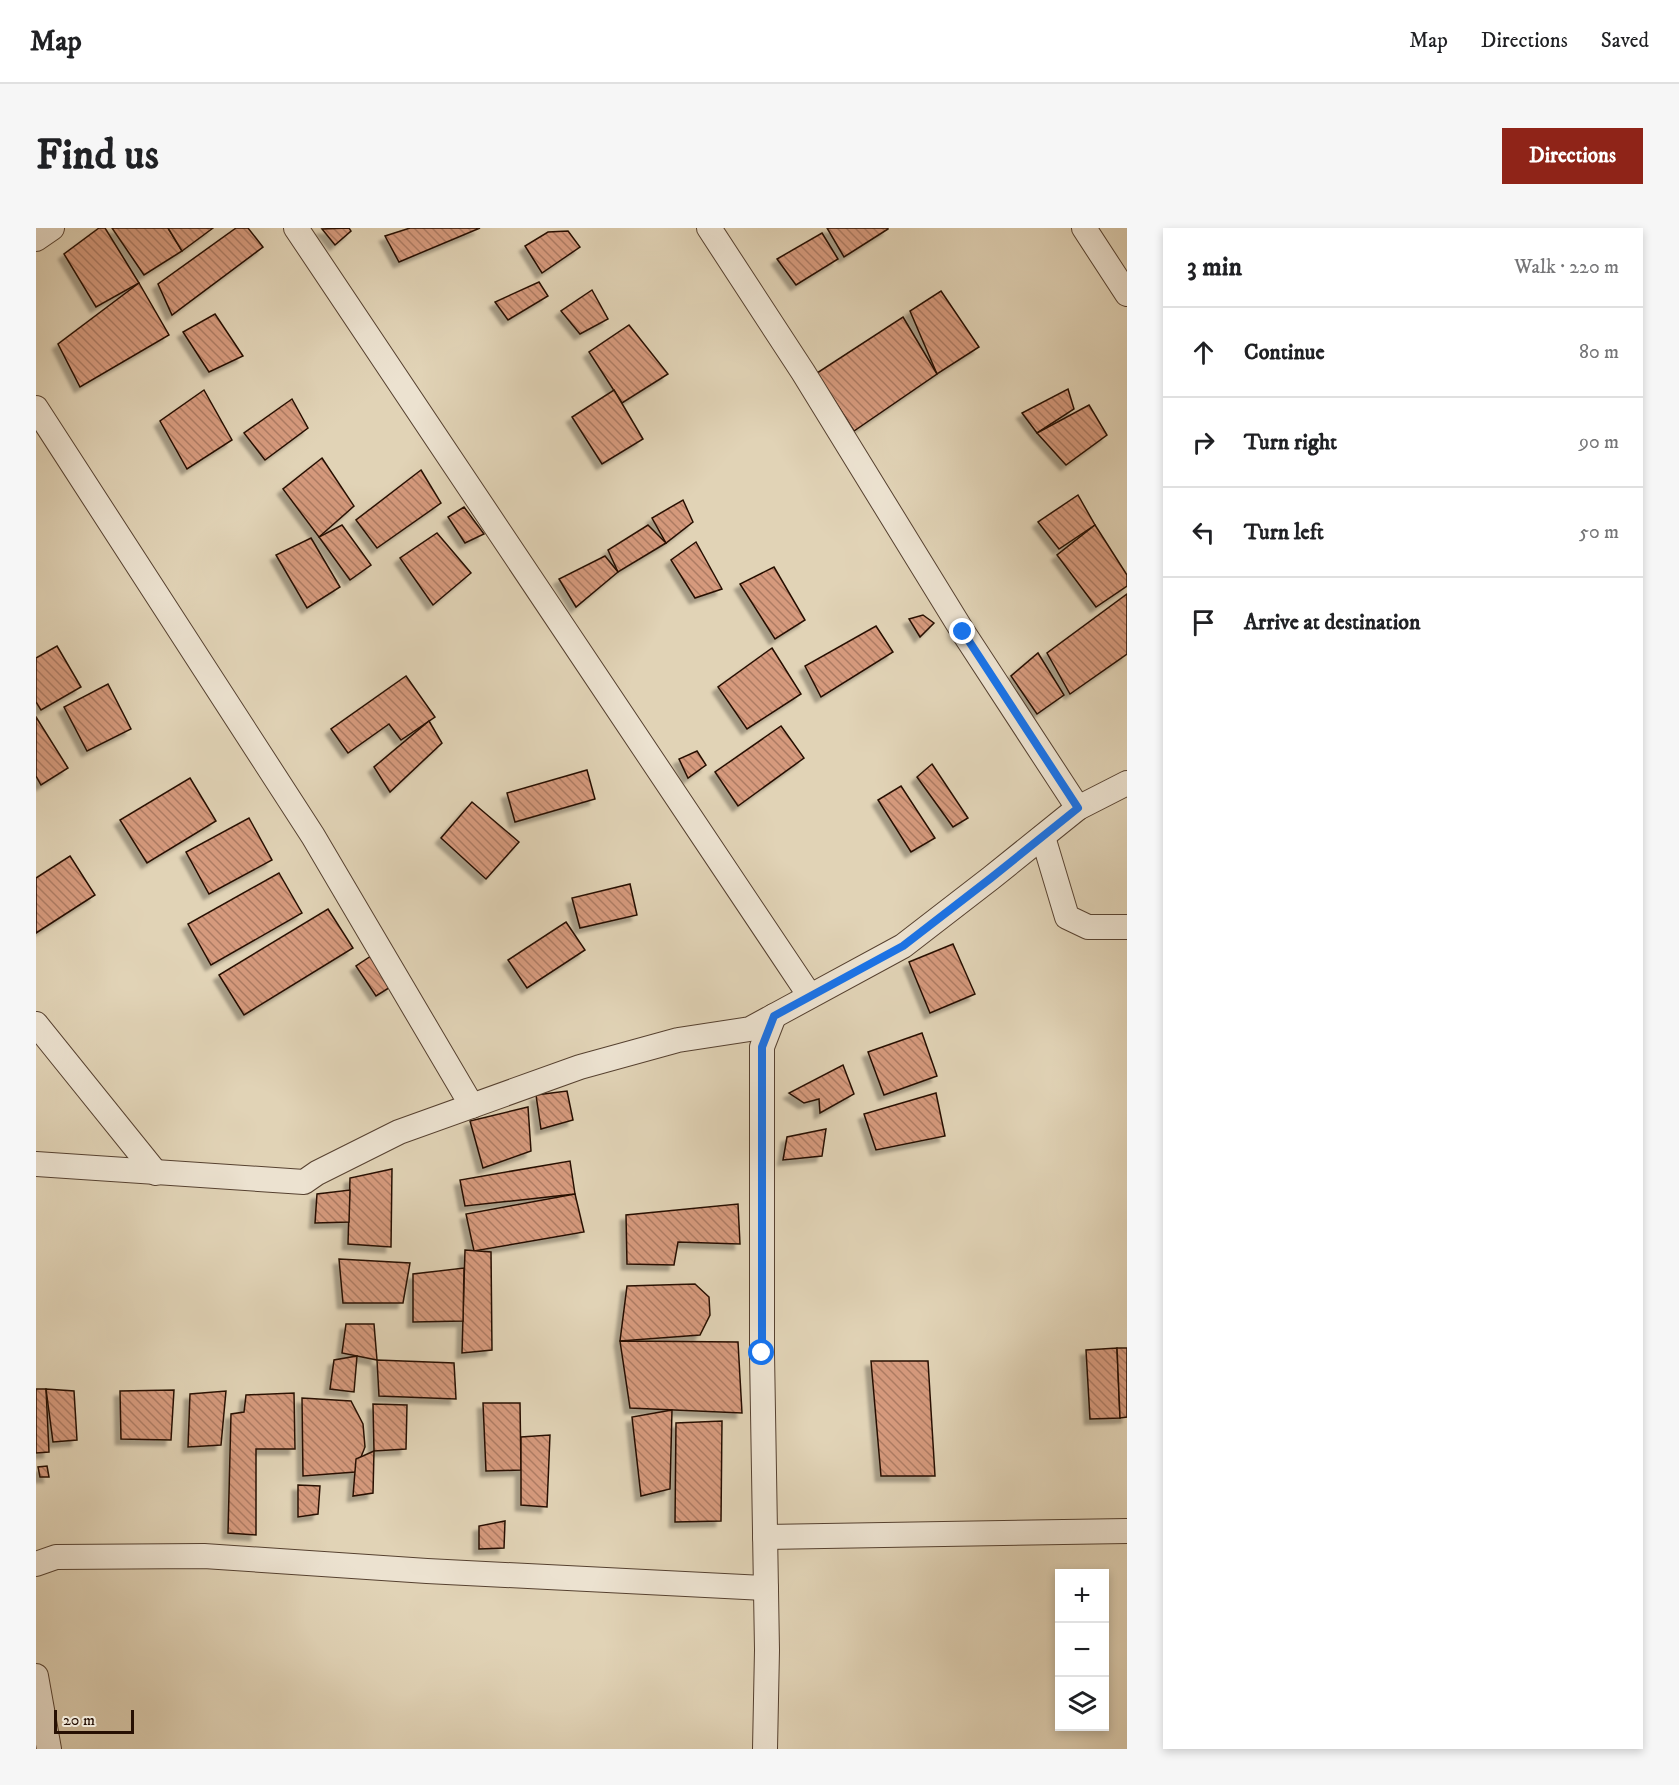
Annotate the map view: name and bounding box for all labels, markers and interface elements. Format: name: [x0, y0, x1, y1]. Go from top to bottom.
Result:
text: Map: [30, 24, 82, 59]
text: Map: [1409, 28, 1448, 54]
text: Directions: [1481, 28, 1568, 54]
text: Saved: [1601, 28, 1649, 54]
button: Directions: [1502, 128, 1643, 184]
text: Find us: [36, 130, 159, 182]
text: 3 min: [1187, 251, 1242, 284]
text: Walk · 220 m: [1514, 255, 1619, 280]
icon: ahead: [1187, 336, 1220, 369]
text: Continue: [1244, 339, 1325, 366]
text: 80 m: [1579, 340, 1619, 365]
icon: right: [1187, 426, 1220, 459]
text: Turn right: [1244, 429, 1337, 456]
text: 90 m: [1579, 430, 1619, 455]
icon: left: [1187, 516, 1220, 549]
text: Turn left: [1244, 519, 1324, 546]
text: 50 m: [1579, 520, 1619, 545]
icon: arrive: [1187, 606, 1220, 639]
text: Arrive at destination: [1244, 609, 1421, 636]
route end: [949, 618, 975, 644]
route start: [748, 1339, 774, 1365]
map controls: [1055, 1569, 1109, 1731]
button: +: [1055, 1569, 1109, 1623]
button: −: [1055, 1623, 1109, 1677]
button: layers: [1055, 1677, 1109, 1731]
scale bar: [54, 1707, 134, 1734]
text: 20 m: [63, 1710, 95, 1730]

